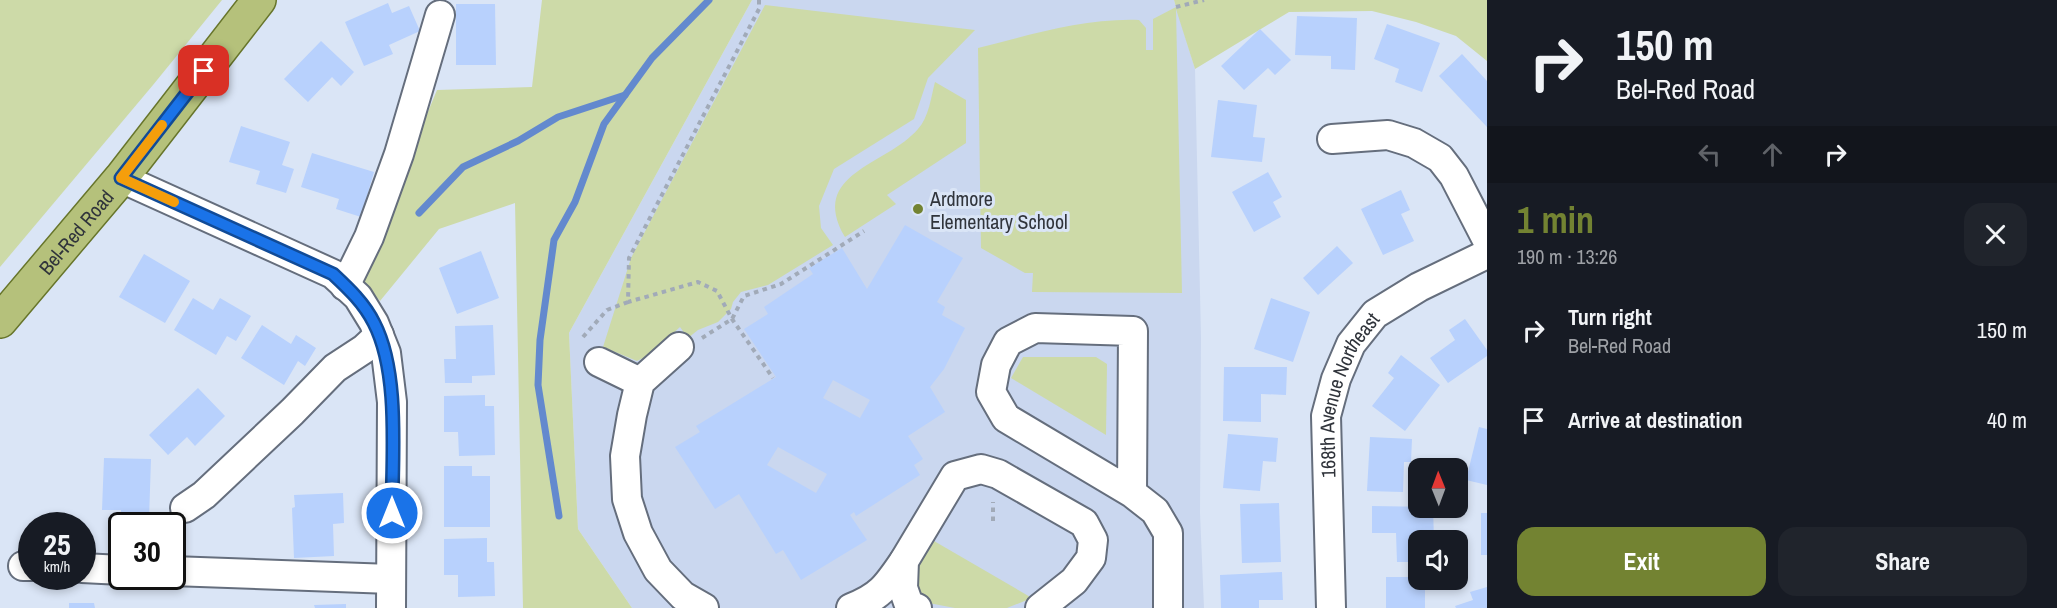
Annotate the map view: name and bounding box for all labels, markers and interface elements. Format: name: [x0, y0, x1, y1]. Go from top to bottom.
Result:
text: 150 m: [1616, 17, 1714, 73]
icon: right: [1517, 24, 1595, 102]
pin: [178, 45, 229, 96]
icon: arrive: [187, 54, 220, 87]
text: Bel-Red Road: [1616, 71, 1755, 107]
icon: left: [1693, 138, 1726, 171]
icon: ahead: [1756, 138, 1789, 171]
icon: right: [1819, 138, 1852, 171]
street label: Bel-Red Road: [32, 184, 119, 280]
place label: Ardmore Elementary School: [929, 185, 1068, 235]
text: 1 min: [1517, 196, 1594, 244]
marker: Ardmore Elementary School: [911, 202, 925, 216]
button: close: [1964, 203, 2027, 266]
text: 190 m · 13:26: [1517, 243, 1617, 270]
text: Turn right: [1568, 302, 1652, 332]
street label: 168th Avenue Northeast: [1312, 306, 1385, 478]
icon: right: [1517, 314, 1550, 347]
text: 150 m: [1977, 315, 2027, 345]
text: Bel-Red Road: [1568, 332, 1671, 359]
icon: arrive: [1517, 404, 1550, 437]
text: Arrive at destination: [1568, 405, 1742, 435]
text: 40 m: [1987, 405, 2027, 435]
north arrow: [1408, 458, 1468, 518]
map controls: [1408, 458, 1468, 590]
position arrow: [360, 481, 424, 545]
speed limit sign: 30: [108, 512, 186, 590]
text: 25: [43, 524, 71, 564]
button: Exit: [1517, 527, 1766, 596]
button: Share: [1778, 527, 2027, 596]
button: sound: [1408, 530, 1468, 590]
text: km/h: [44, 556, 70, 577]

